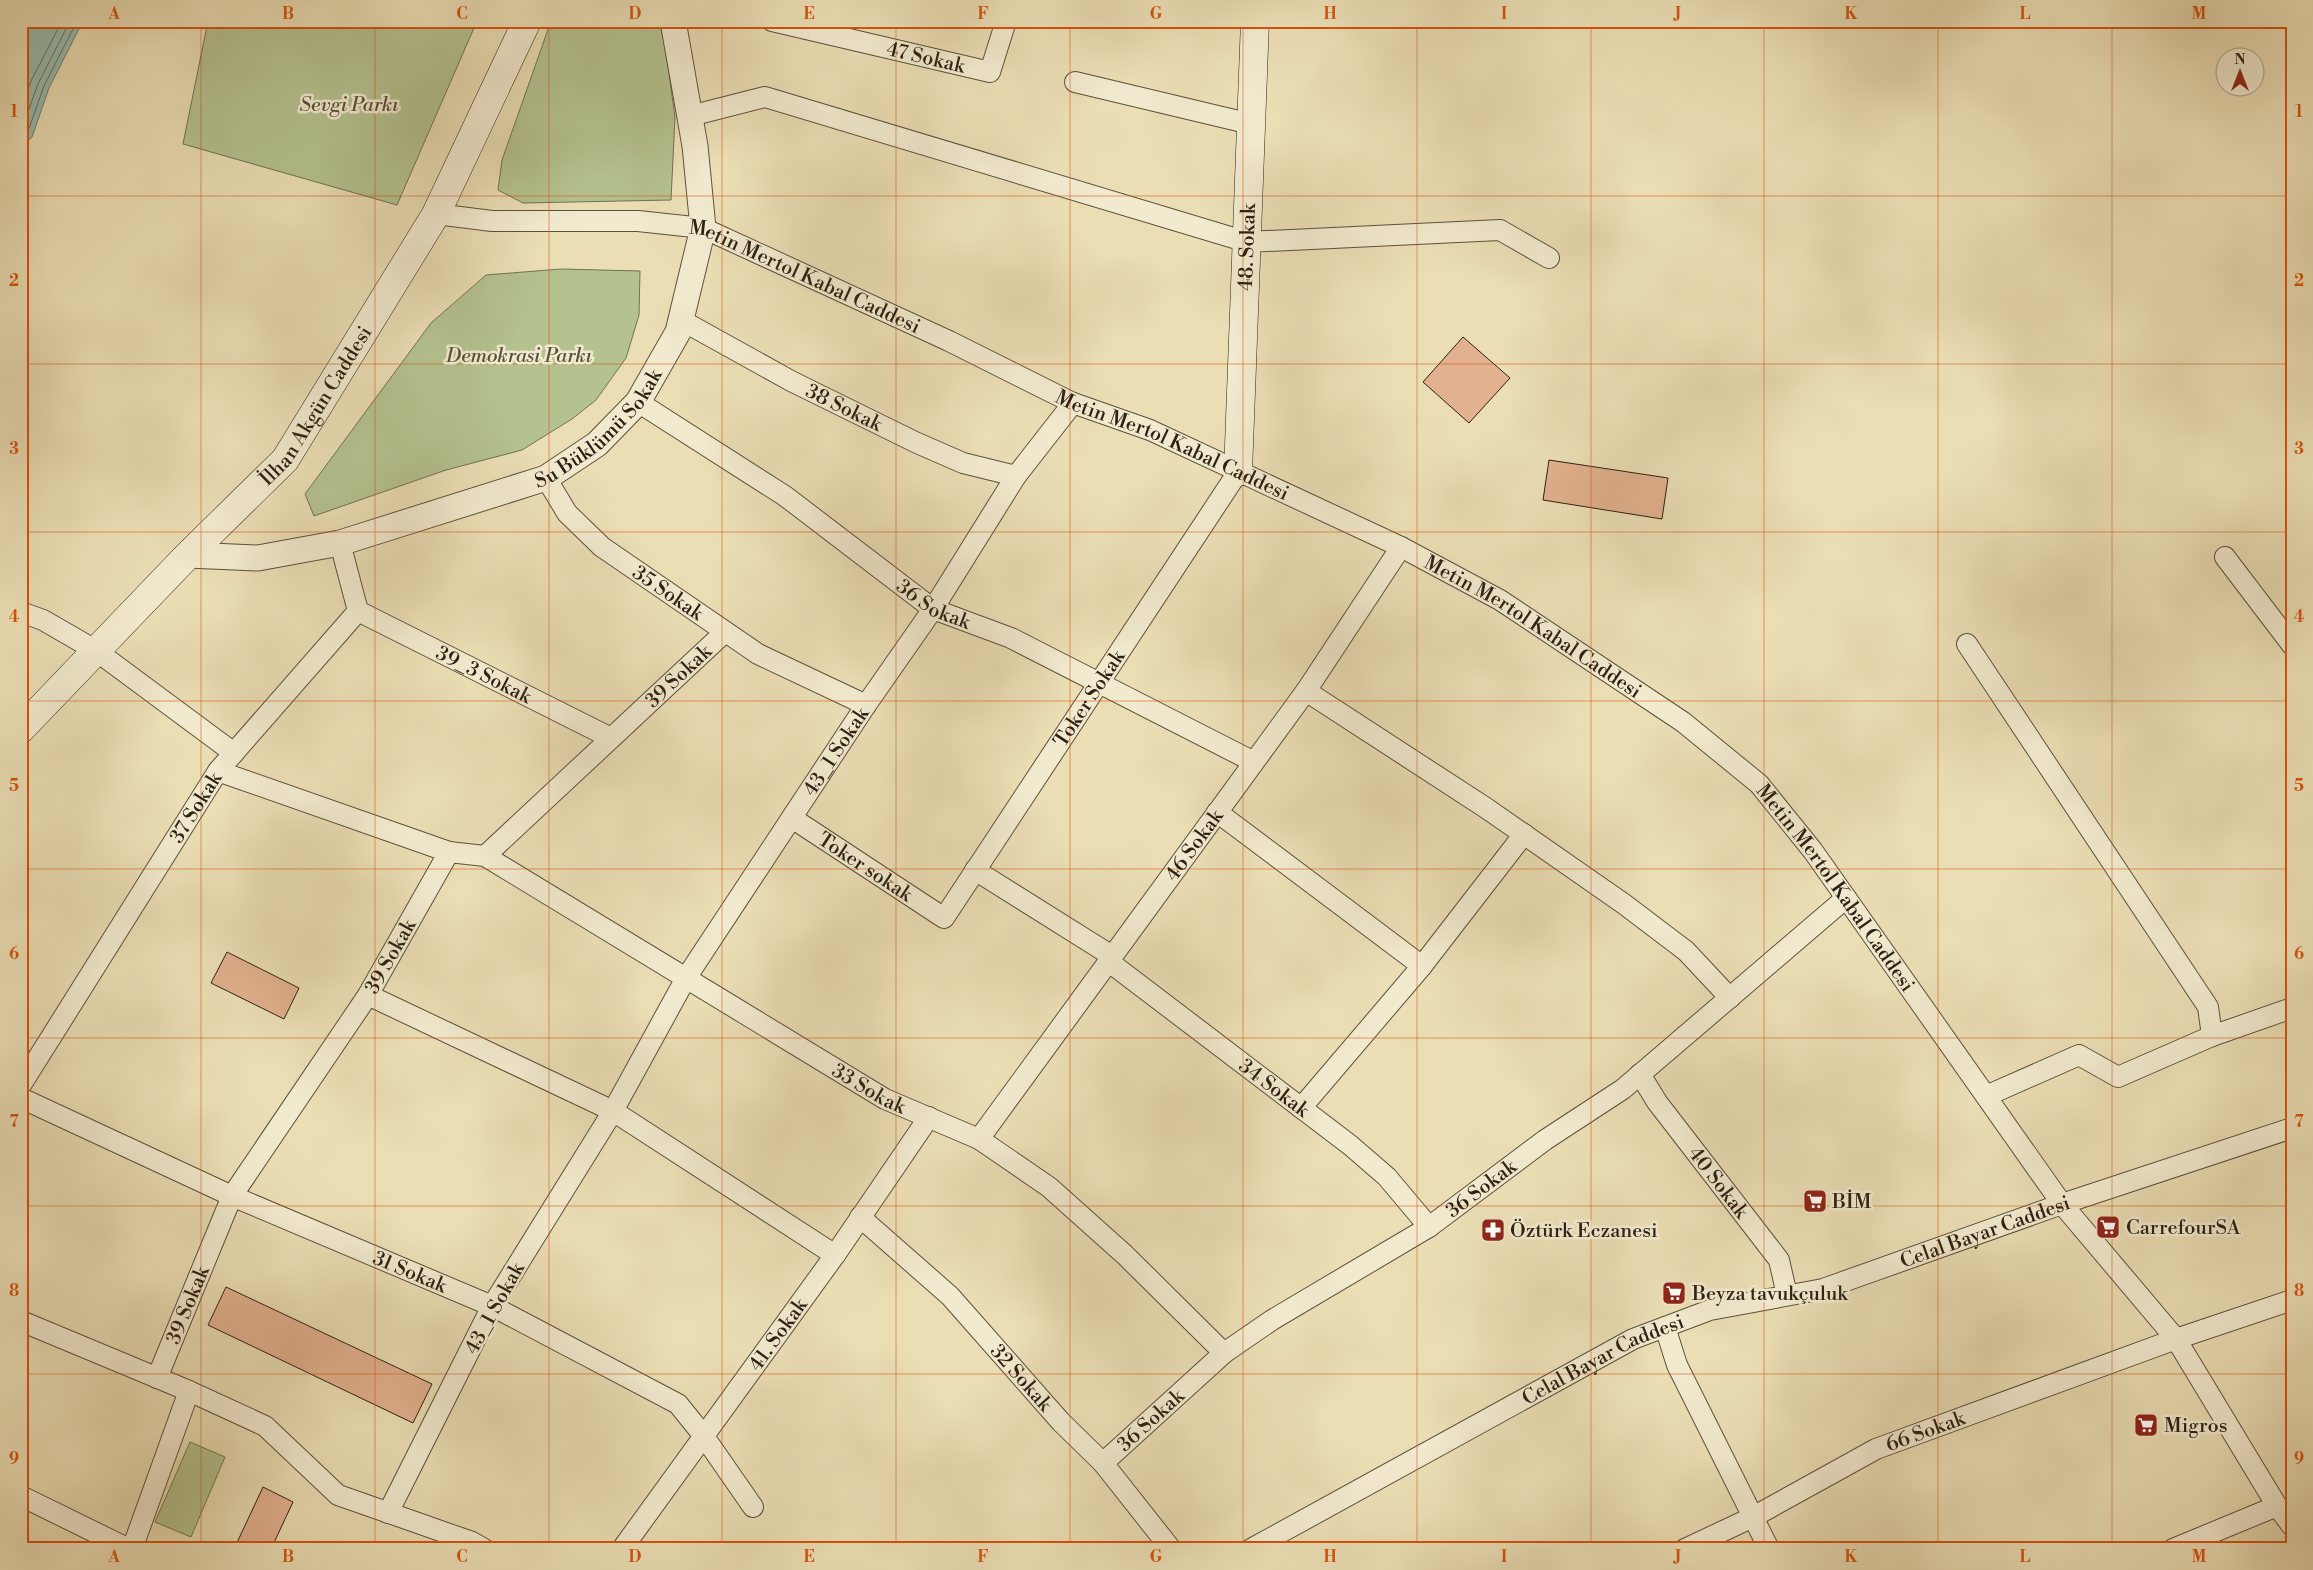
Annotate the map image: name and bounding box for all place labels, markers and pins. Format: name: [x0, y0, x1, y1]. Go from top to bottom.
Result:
supermarket icon: BİM: [1802, 1188, 1828, 1214]
place label: BİM: [1831, 1189, 1872, 1215]
supermarket icon: CarrefourSA: [2095, 1214, 2121, 1240]
place label: CarrefourSA: [2126, 1216, 2242, 1241]
pharmacy icon: Öztürk Eczanesi: [1480, 1217, 1506, 1243]
place label: Öztürk Eczanesi: [1510, 1218, 1658, 1244]
supermarket icon: Beyza tavukçuluk: [1661, 1280, 1687, 1306]
place label: Beyza tavukçuluk: [1691, 1282, 1849, 1307]
supermarket icon: Migros: [2133, 1412, 2159, 1438]
place label: Migros: [2164, 1414, 2228, 1439]

